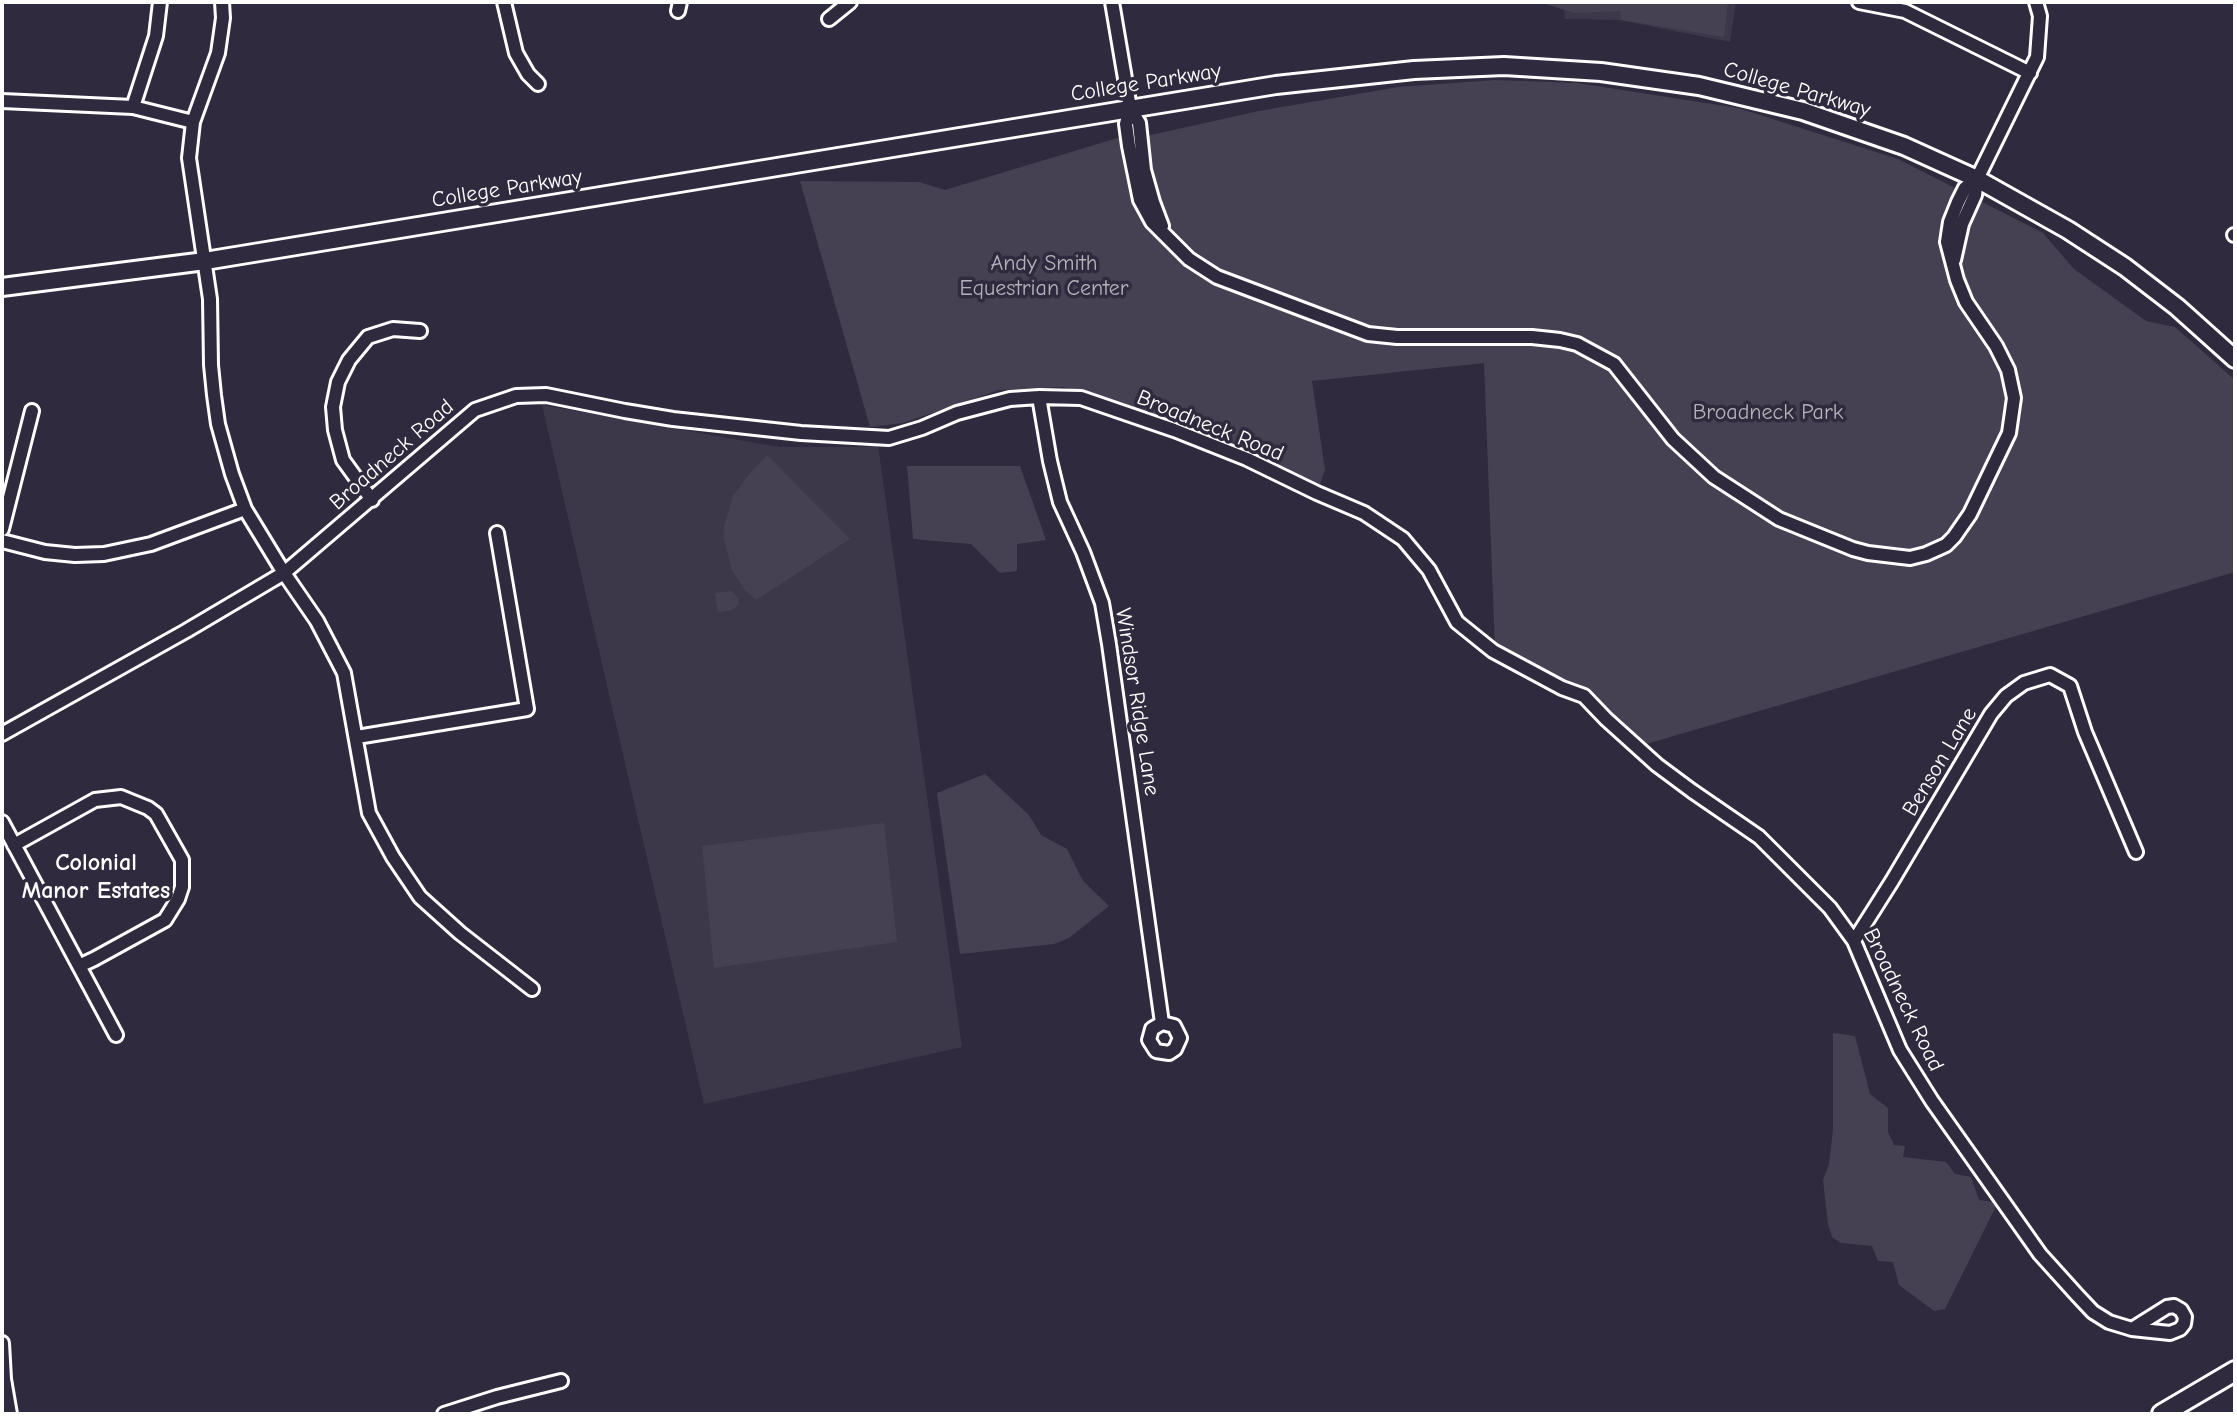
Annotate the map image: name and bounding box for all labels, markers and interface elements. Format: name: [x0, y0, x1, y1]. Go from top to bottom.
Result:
street label: College Parkway: [1720, 56, 1874, 124]
street label: College Parkway: [1069, 58, 1223, 108]
street label: College Parkway: [430, 164, 584, 214]
park label: Andy Smith Equestrian Center: [959, 251, 1129, 302]
street label: Broadneck Road: [1133, 385, 1287, 467]
street label: Broadneck Road: [324, 394, 460, 516]
park label: Broadneck Park: [1693, 400, 1843, 426]
street label: Windsor Ridge Lane: [1109, 606, 1165, 798]
street label: Benson Lane: [1897, 703, 1983, 821]
district label: Colonial Manor Estates: [22, 849, 170, 905]
street label: Broadneck Road: [1857, 924, 1949, 1076]

